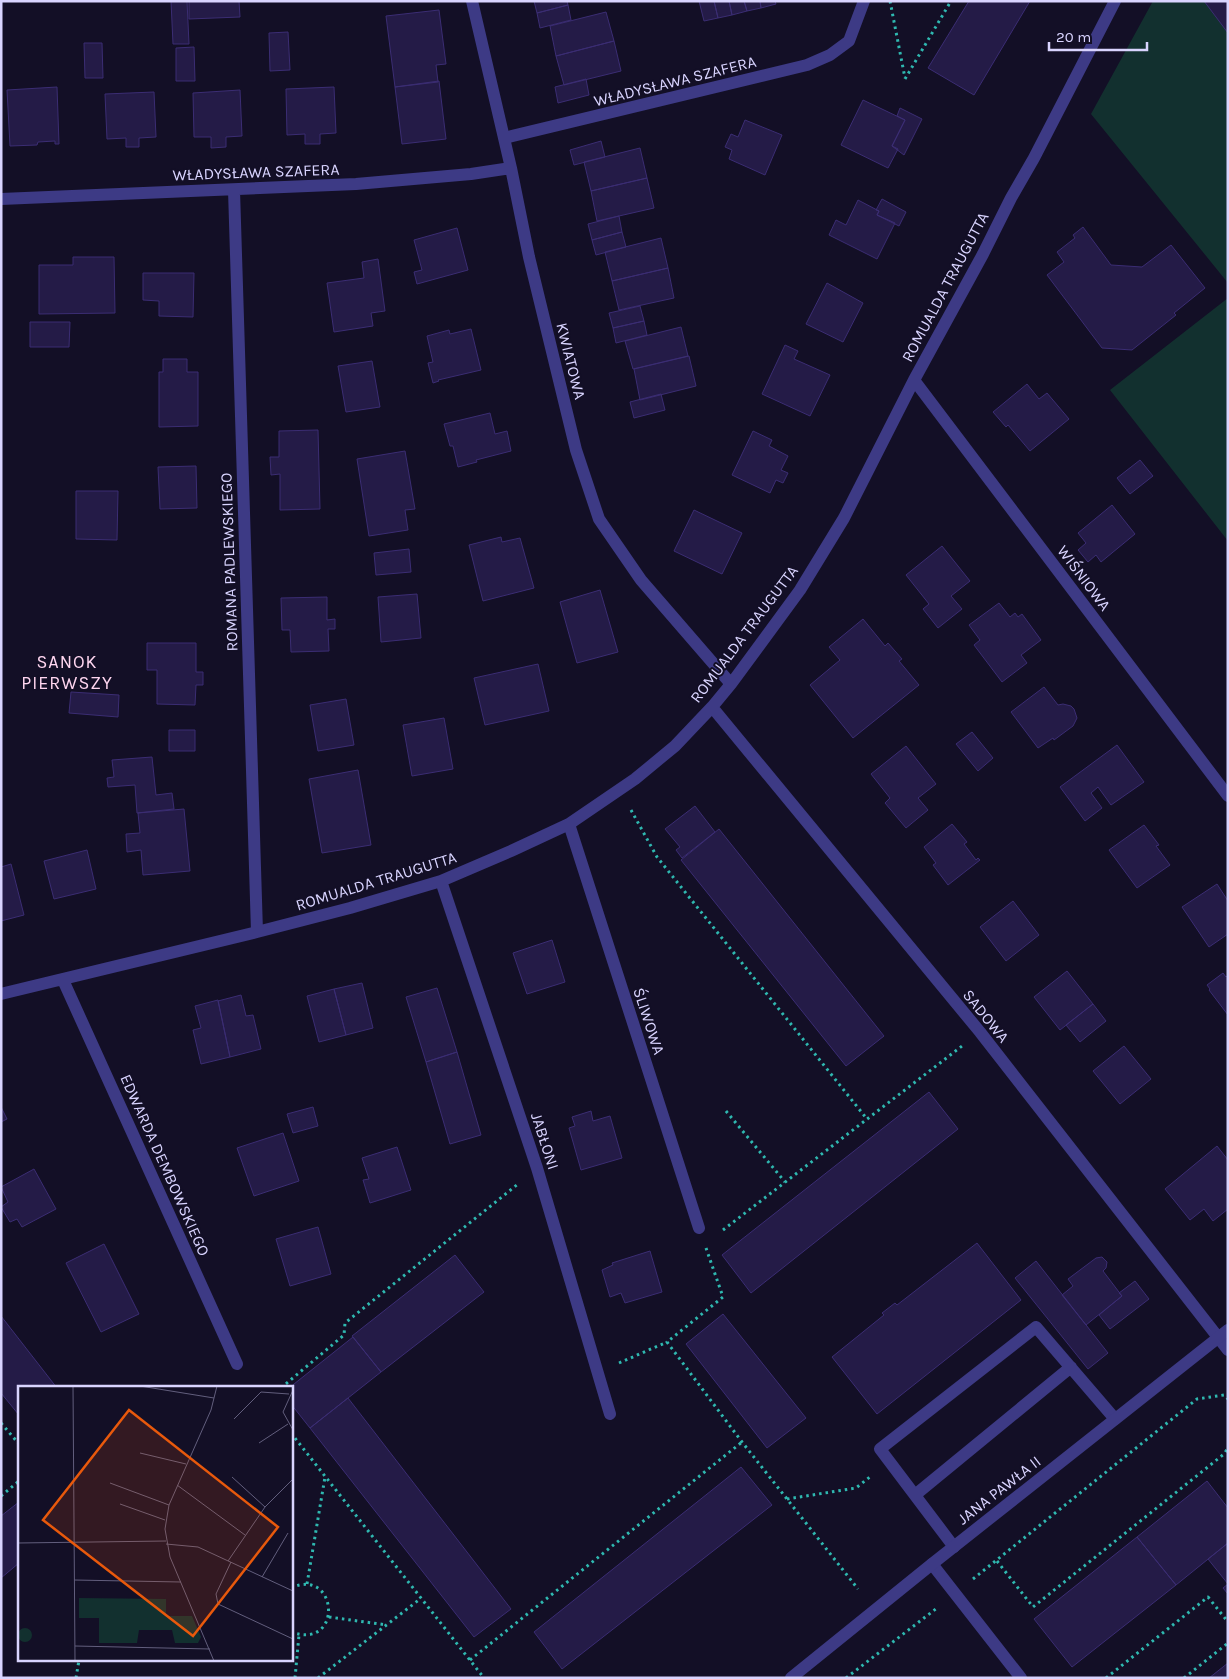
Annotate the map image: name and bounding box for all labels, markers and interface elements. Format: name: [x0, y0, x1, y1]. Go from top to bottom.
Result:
scale bar: [1049, 20, 1146, 52]
text: 20 m: [1056, 28, 1091, 46]
street label: WŁADYSŁAWA SZAFERA: [592, 52, 758, 110]
street label: WŁADYSŁAWA SZAFERA: [172, 160, 340, 184]
street label: ROMUALDA TRAUGUTTA: [897, 209, 993, 365]
street label: KWIATOWA: [552, 321, 590, 401]
street label: ROMANA PADLEWSKIEGO: [216, 472, 242, 652]
street label: WIŚNIOWA: [1053, 541, 1115, 615]
street label: ROMUALDA TRAUGUTTA: [686, 562, 802, 706]
district label: SANOK PIERWSZY: [21, 651, 113, 694]
street label: ROMUALDA TRAUGUTTA: [293, 847, 459, 915]
street label: ŚLIWOWA: [629, 985, 669, 1057]
street label: SADOWA: [959, 986, 1013, 1046]
street label: EDWARDA DEMBOWSKIEGO: [116, 1071, 214, 1259]
street label: JABŁONI: [527, 1110, 563, 1172]
inset map: [18, 1386, 292, 1662]
street label: JANA PAWŁA II: [954, 1452, 1044, 1528]

